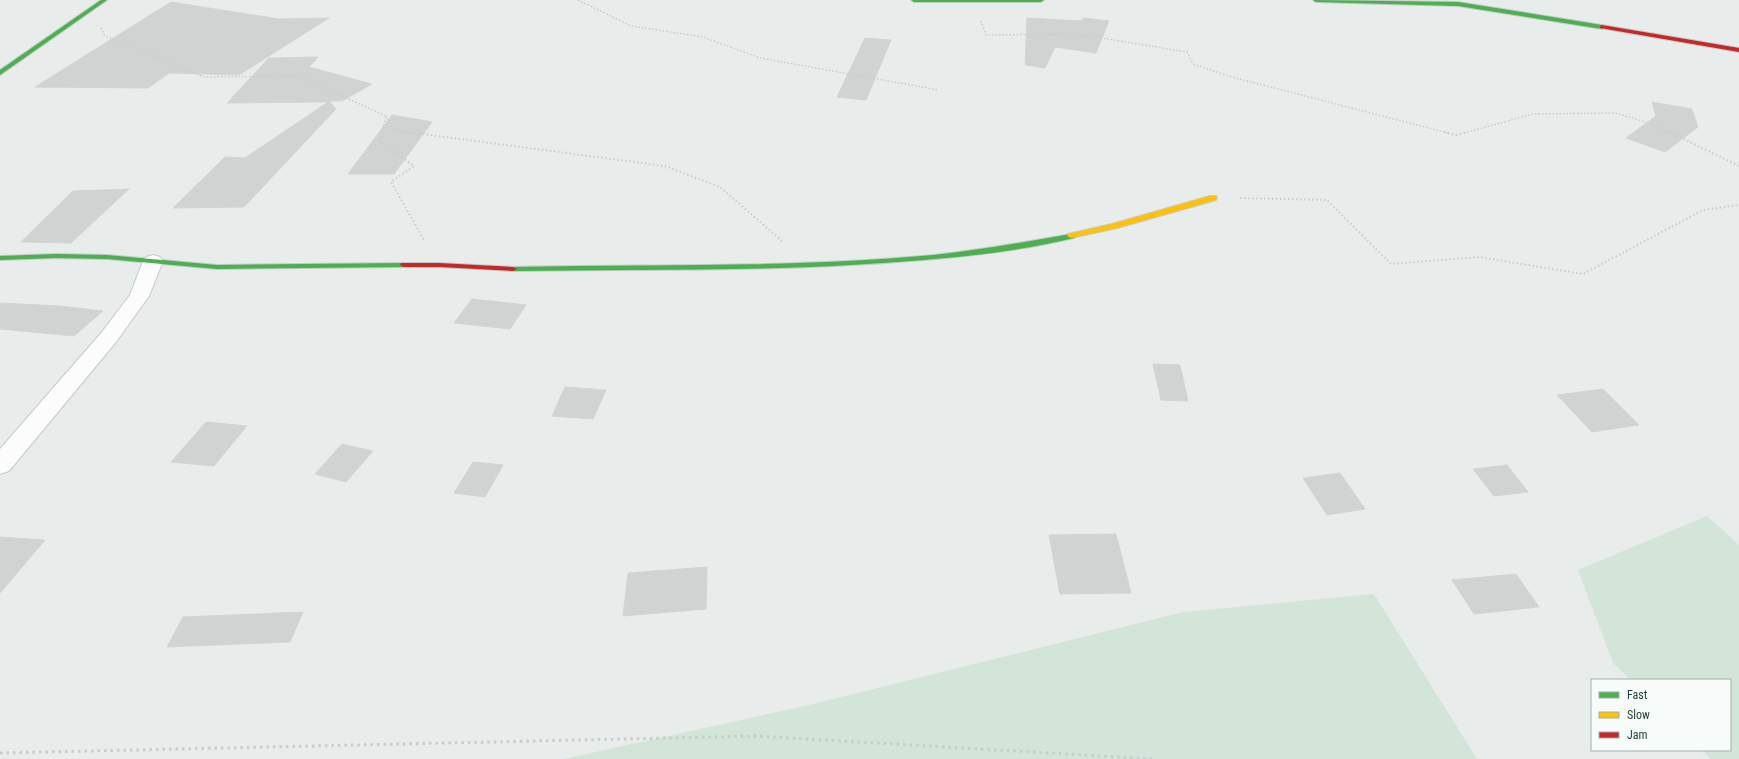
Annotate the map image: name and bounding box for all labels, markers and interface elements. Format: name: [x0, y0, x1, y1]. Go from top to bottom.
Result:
legend: [1591, 679, 1731, 751]
text: Fast: [1627, 688, 1648, 702]
text: Slow: [1627, 708, 1650, 722]
text: Jam: [1627, 728, 1648, 742]

